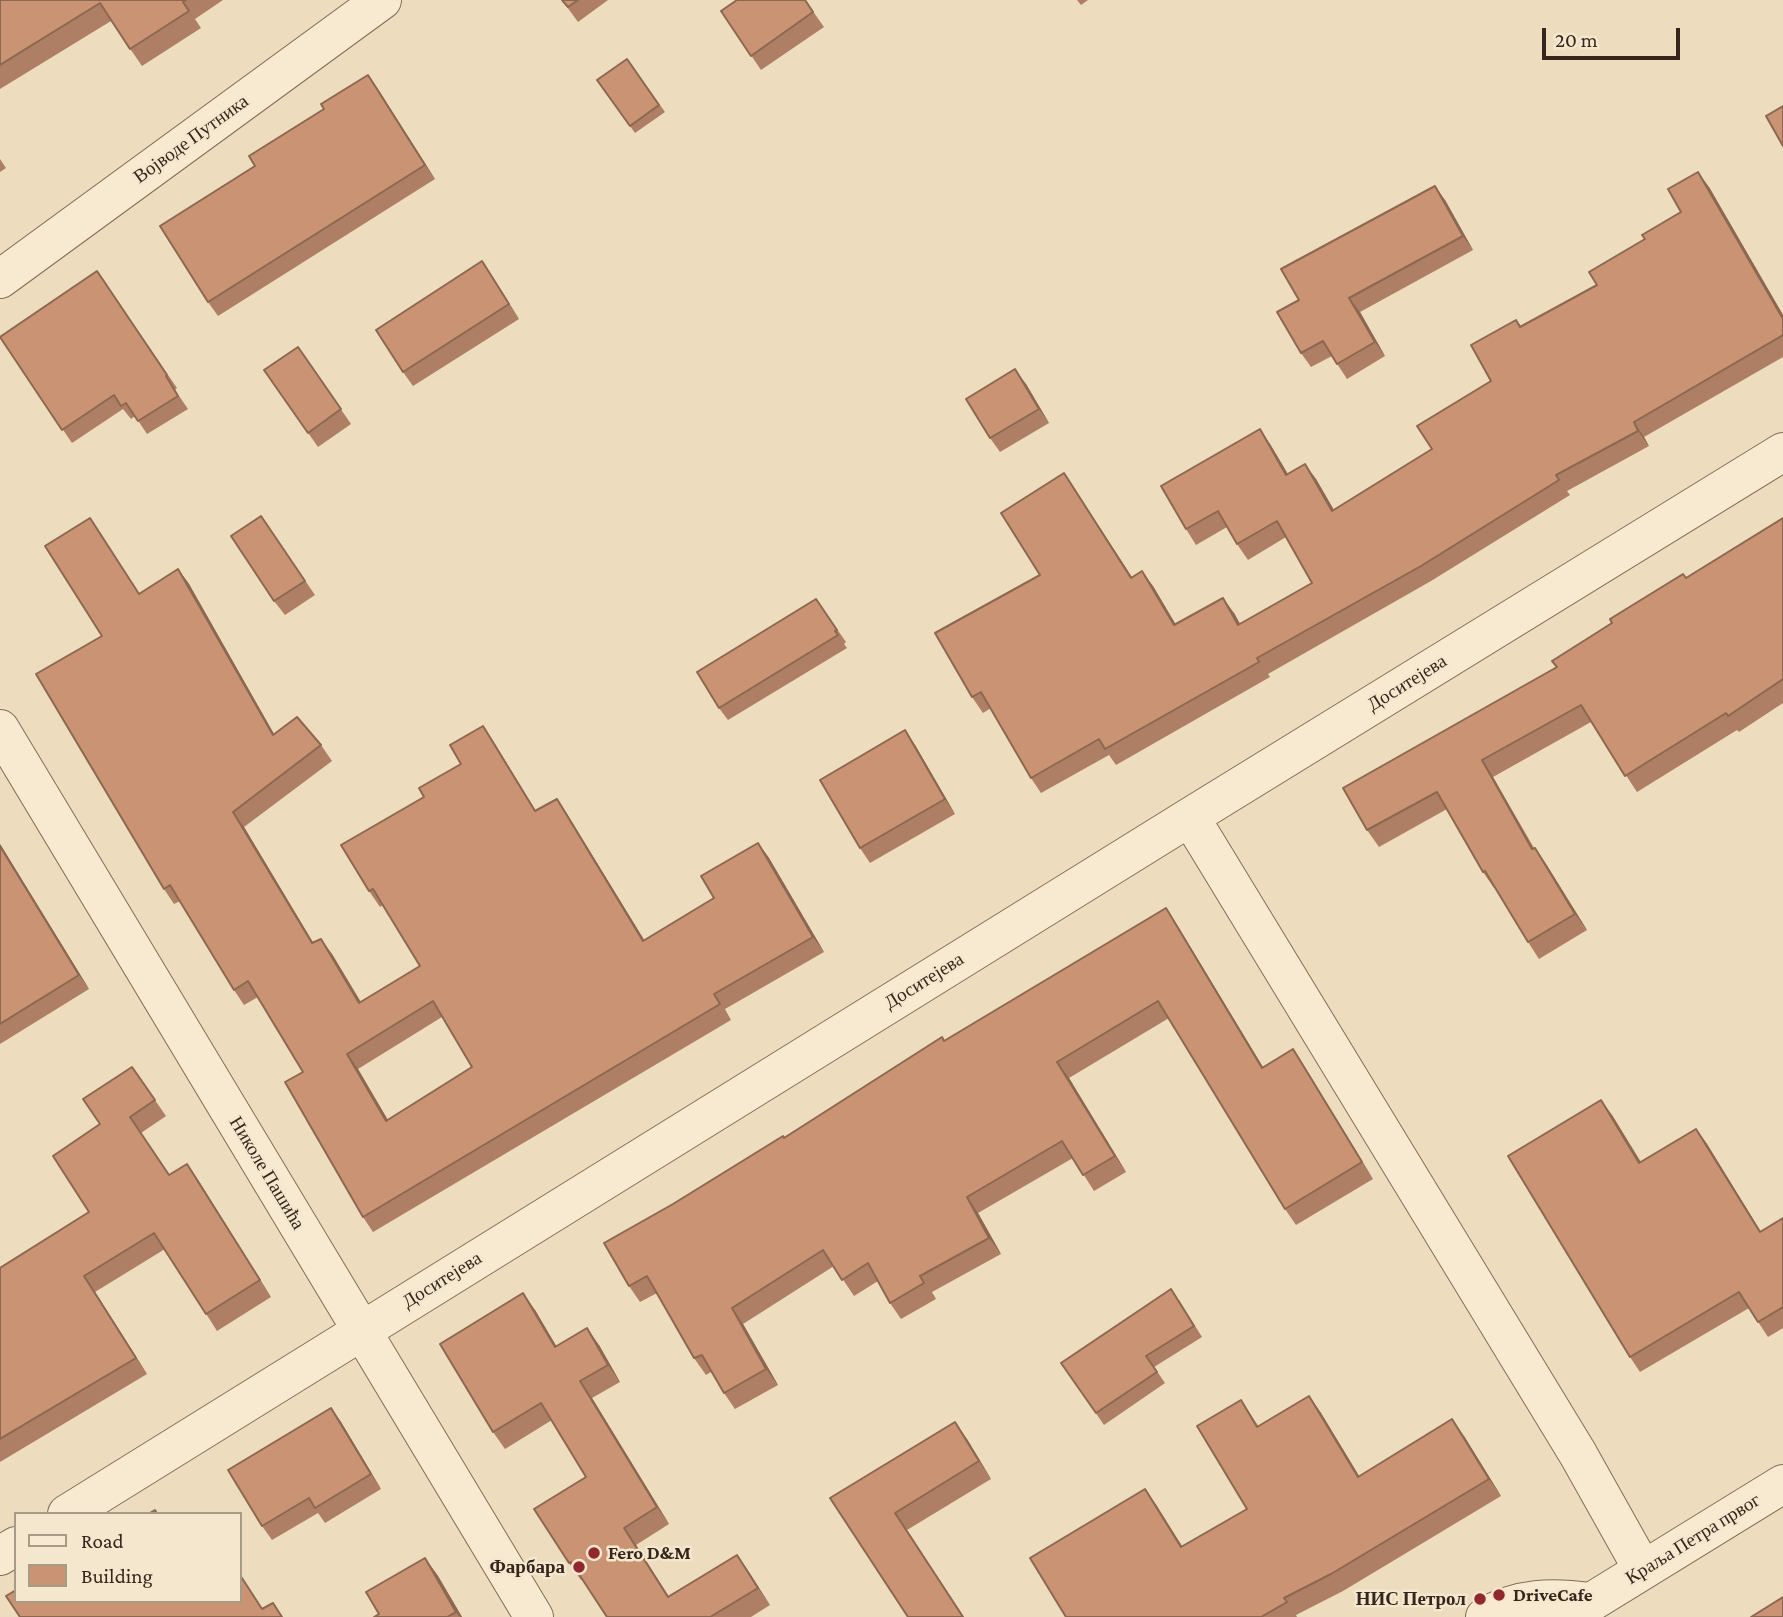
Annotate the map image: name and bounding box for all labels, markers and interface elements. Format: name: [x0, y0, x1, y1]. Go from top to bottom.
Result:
scale bar: [1545, 14, 1683, 58]
text: 20 m: [1555, 28, 1598, 52]
street label: Војводе Путника: [129, 90, 253, 188]
street label: Доситејева: [1363, 650, 1451, 716]
street label: Доситејева: [880, 948, 968, 1014]
street label: Николе Пашића: [224, 1112, 310, 1234]
street label: Доситејева: [398, 1247, 486, 1313]
street label: Краља Петра првог: [1621, 1488, 1765, 1590]
legend: [14, 1512, 242, 1603]
text: Road: [81, 1529, 124, 1553]
place label: Fero D&M: [608, 1542, 691, 1564]
marker: Fero D&M: [586, 1545, 602, 1561]
place label: Фарбара: [490, 1556, 565, 1578]
marker: Фарбара: [571, 1559, 587, 1575]
text: Building: [81, 1564, 153, 1588]
place label: DriveCafe: [1513, 1584, 1593, 1606]
marker: DriveCafe: [1491, 1587, 1507, 1603]
place label: НИС Петрол: [1356, 1588, 1466, 1610]
marker: НИС Петрол: [1472, 1591, 1488, 1607]

